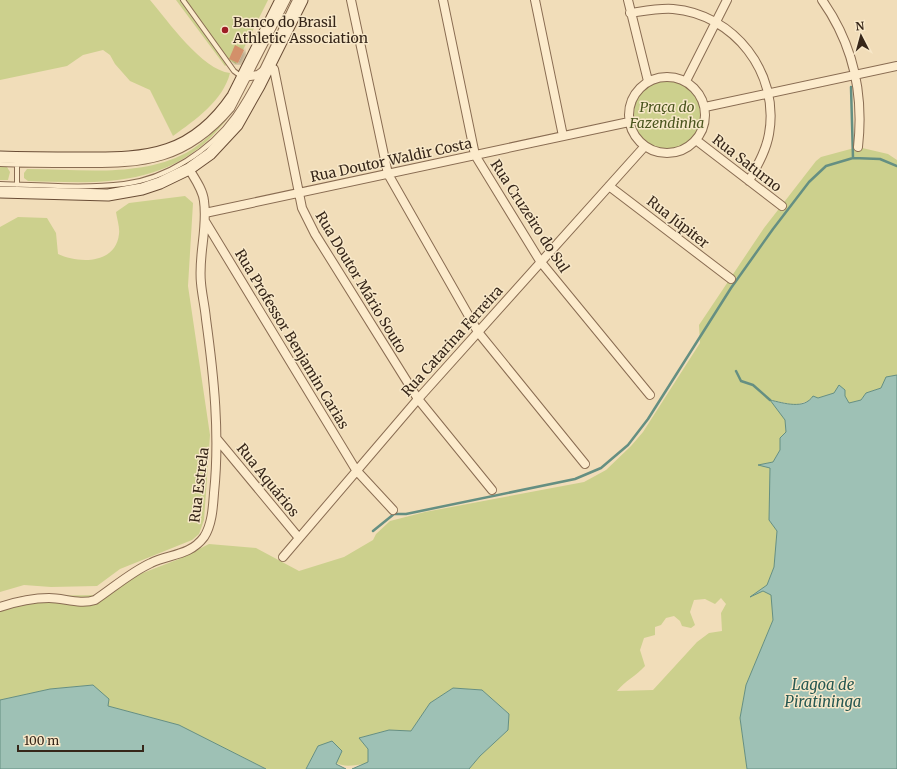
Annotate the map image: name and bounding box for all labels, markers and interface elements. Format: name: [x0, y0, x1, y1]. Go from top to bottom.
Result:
place label: Banco do Brasil Athletic Association: [232, 13, 368, 47]
north arrow: [841, 16, 881, 56]
text: N: [855, 19, 865, 33]
marker: Banco do Brasil Athletic Association: [220, 25, 230, 35]
park label: Praça do Fazendinha: [629, 98, 704, 132]
street label: Rua Saturno: [709, 130, 785, 196]
street label: Rua Doutor Waldir Costa: [309, 134, 474, 186]
street label: Rua Cruzeiro do Sul: [487, 156, 574, 276]
street label: Rua Júpiter: [643, 192, 713, 252]
street label: Rua Doutor Mário Souto: [312, 208, 410, 356]
street label: Rua Professor Benjamin Carias: [231, 246, 353, 432]
street label: Rua Catarina Ferreira: [397, 282, 507, 400]
street label: Rua Aquários: [233, 440, 303, 520]
street label: Rua Estrela: [185, 446, 213, 524]
water label: Lagoa de Piratininga: [785, 675, 861, 711]
scale bar: [18, 727, 143, 753]
text: 100 m: [24, 733, 59, 748]

